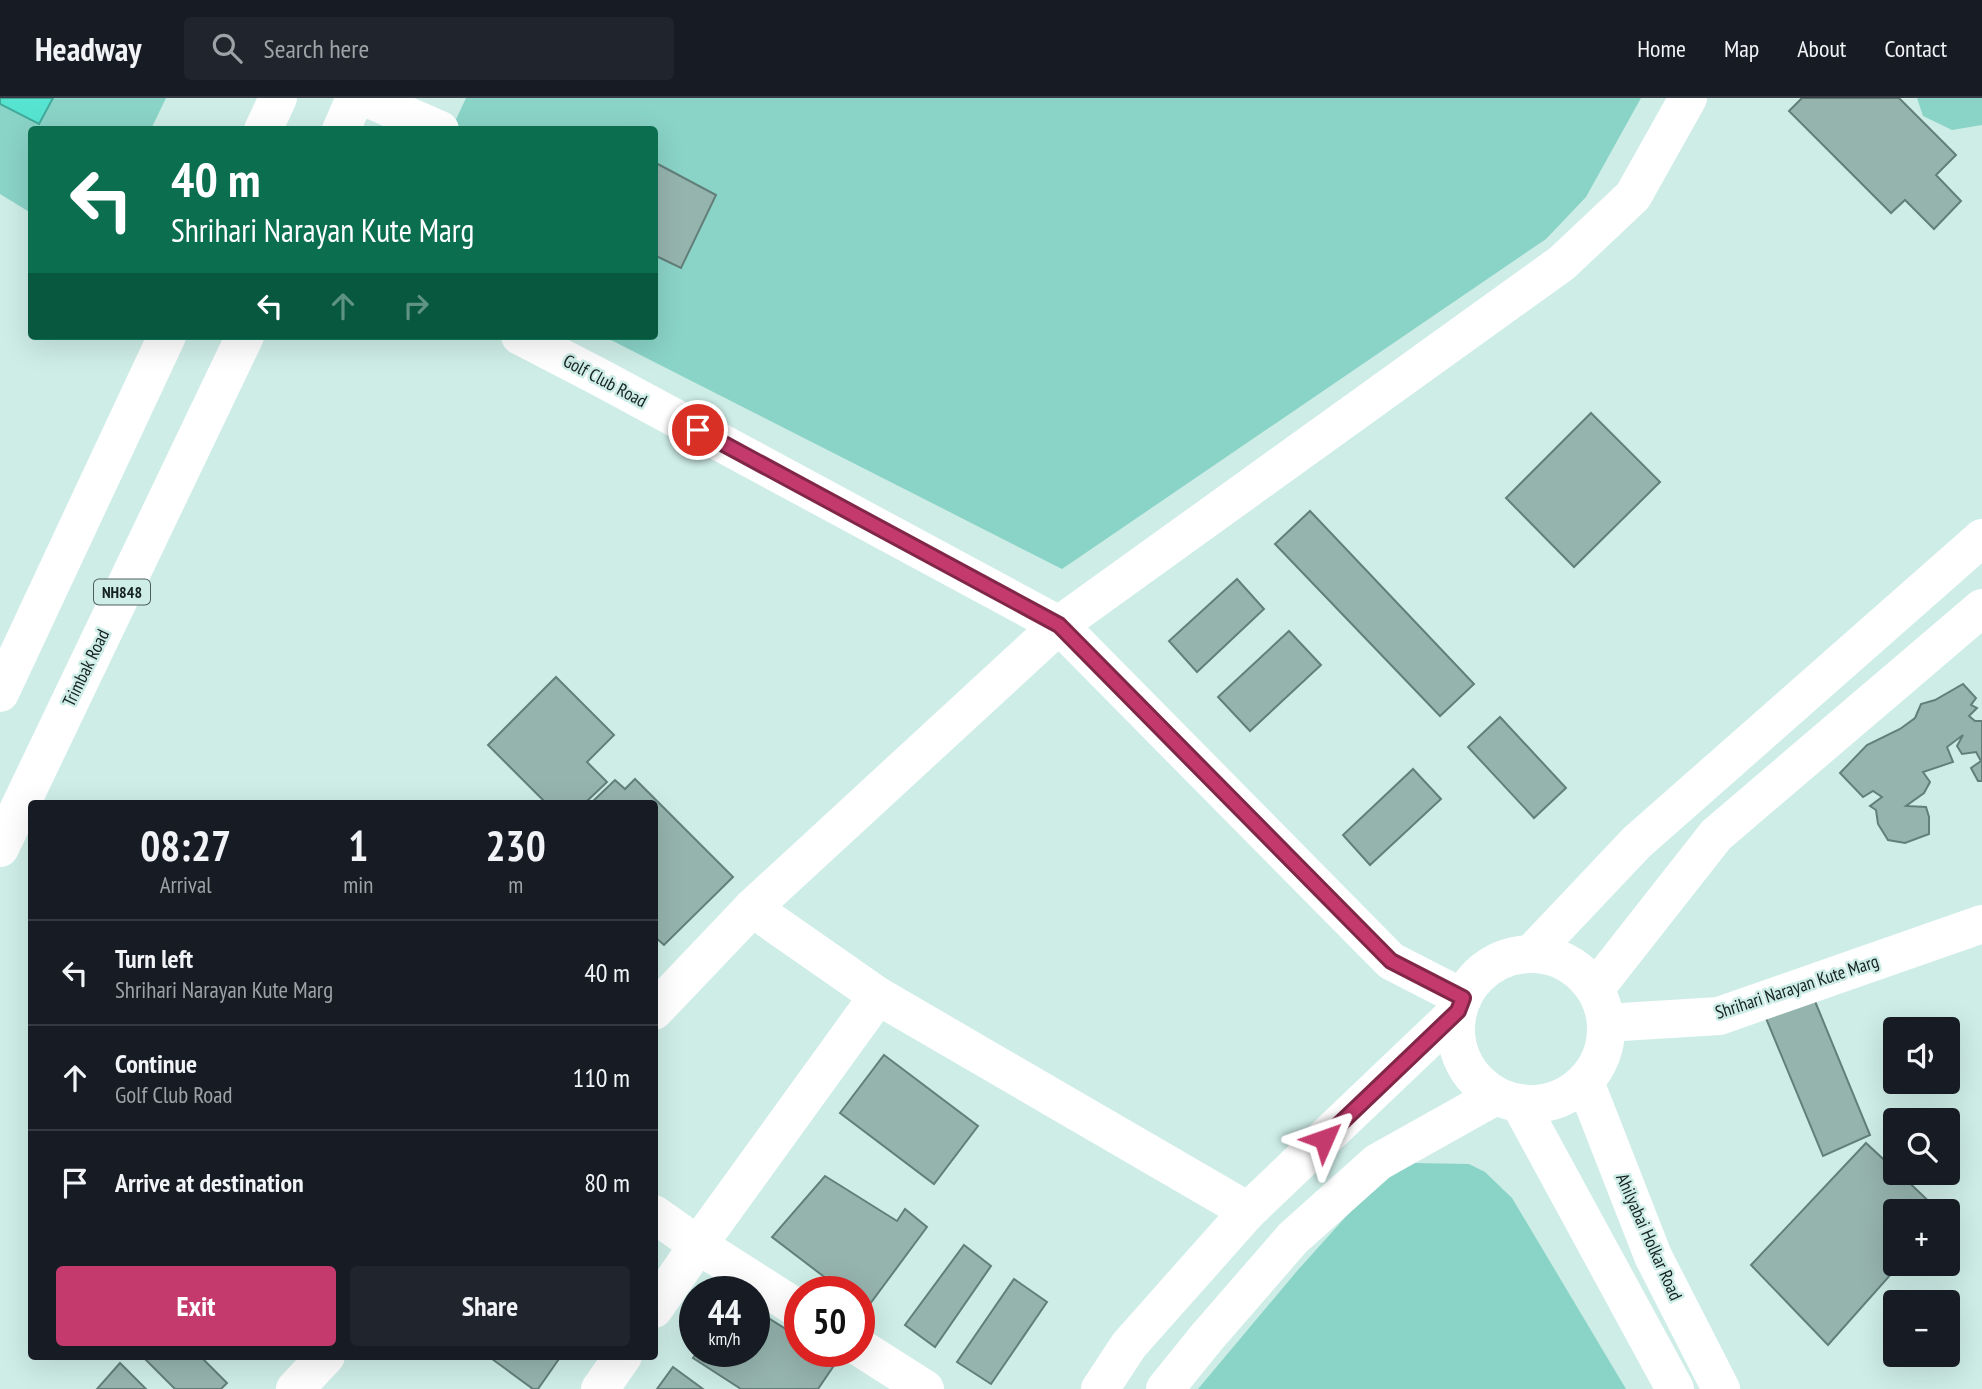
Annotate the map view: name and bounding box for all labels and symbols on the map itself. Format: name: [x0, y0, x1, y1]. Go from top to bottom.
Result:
street label: Golf Club Road: [559, 349, 651, 412]
pin: [668, 400, 728, 460]
road number: NH848: [94, 579, 150, 604]
street label: Trimbak Road: [57, 625, 114, 710]
street label: Shrihari Narayan Kute Marg: [1712, 949, 1882, 1024]
position arrow: [1287, 1102, 1361, 1176]
street label: Ahilyabai Holkar Road: [1611, 1170, 1688, 1304]
speed limit sign: 50: [784, 1276, 875, 1367]

